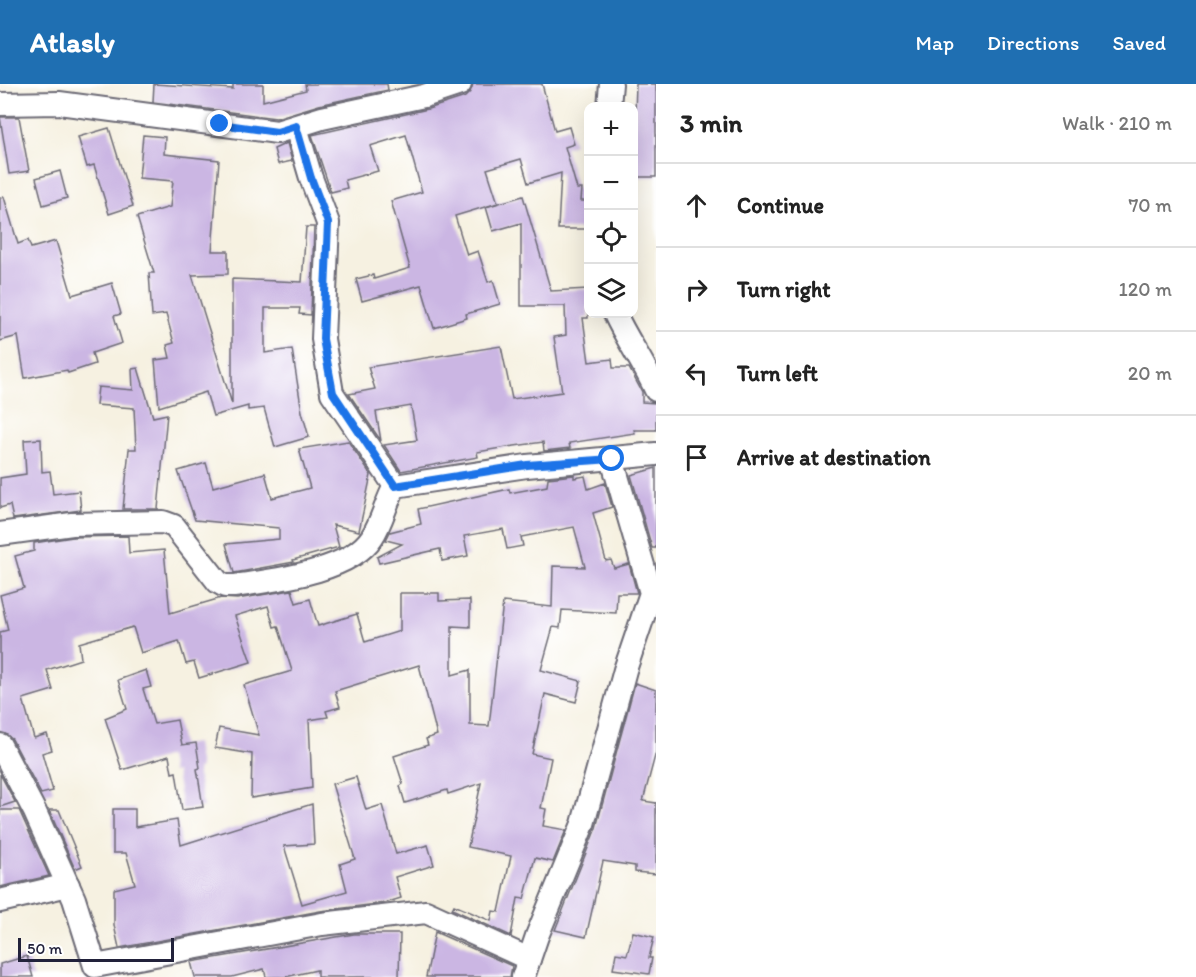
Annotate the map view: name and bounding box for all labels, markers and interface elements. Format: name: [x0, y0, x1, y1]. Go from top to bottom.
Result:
text: Atlasly: [30, 25, 115, 59]
text: Map: [916, 30, 954, 55]
text: Directions: [987, 30, 1079, 55]
text: Saved: [1112, 30, 1166, 55]
map controls: [584, 102, 638, 318]
button: +: [584, 102, 638, 156]
text: 3 min: [680, 107, 742, 139]
route end: [206, 110, 232, 136]
text: Walk · 210 m: [1062, 111, 1172, 135]
button: −: [584, 156, 638, 210]
icon: ahead: [680, 189, 713, 222]
text: Continue: [737, 192, 824, 219]
text: 70 m: [1128, 193, 1172, 217]
button: locate: [584, 210, 638, 264]
button: layers: [584, 264, 638, 318]
icon: right: [680, 273, 713, 306]
text: Turn right: [737, 276, 831, 303]
text: 120 m: [1119, 277, 1172, 301]
icon: left: [680, 357, 713, 390]
text: Turn left: [737, 360, 818, 387]
text: 20 m: [1128, 361, 1172, 385]
icon: arrive: [680, 441, 713, 474]
text: Arrive at destination: [737, 444, 931, 471]
route start: [598, 445, 624, 471]
scale bar: [18, 935, 174, 962]
text: 50 m: [27, 939, 62, 958]

